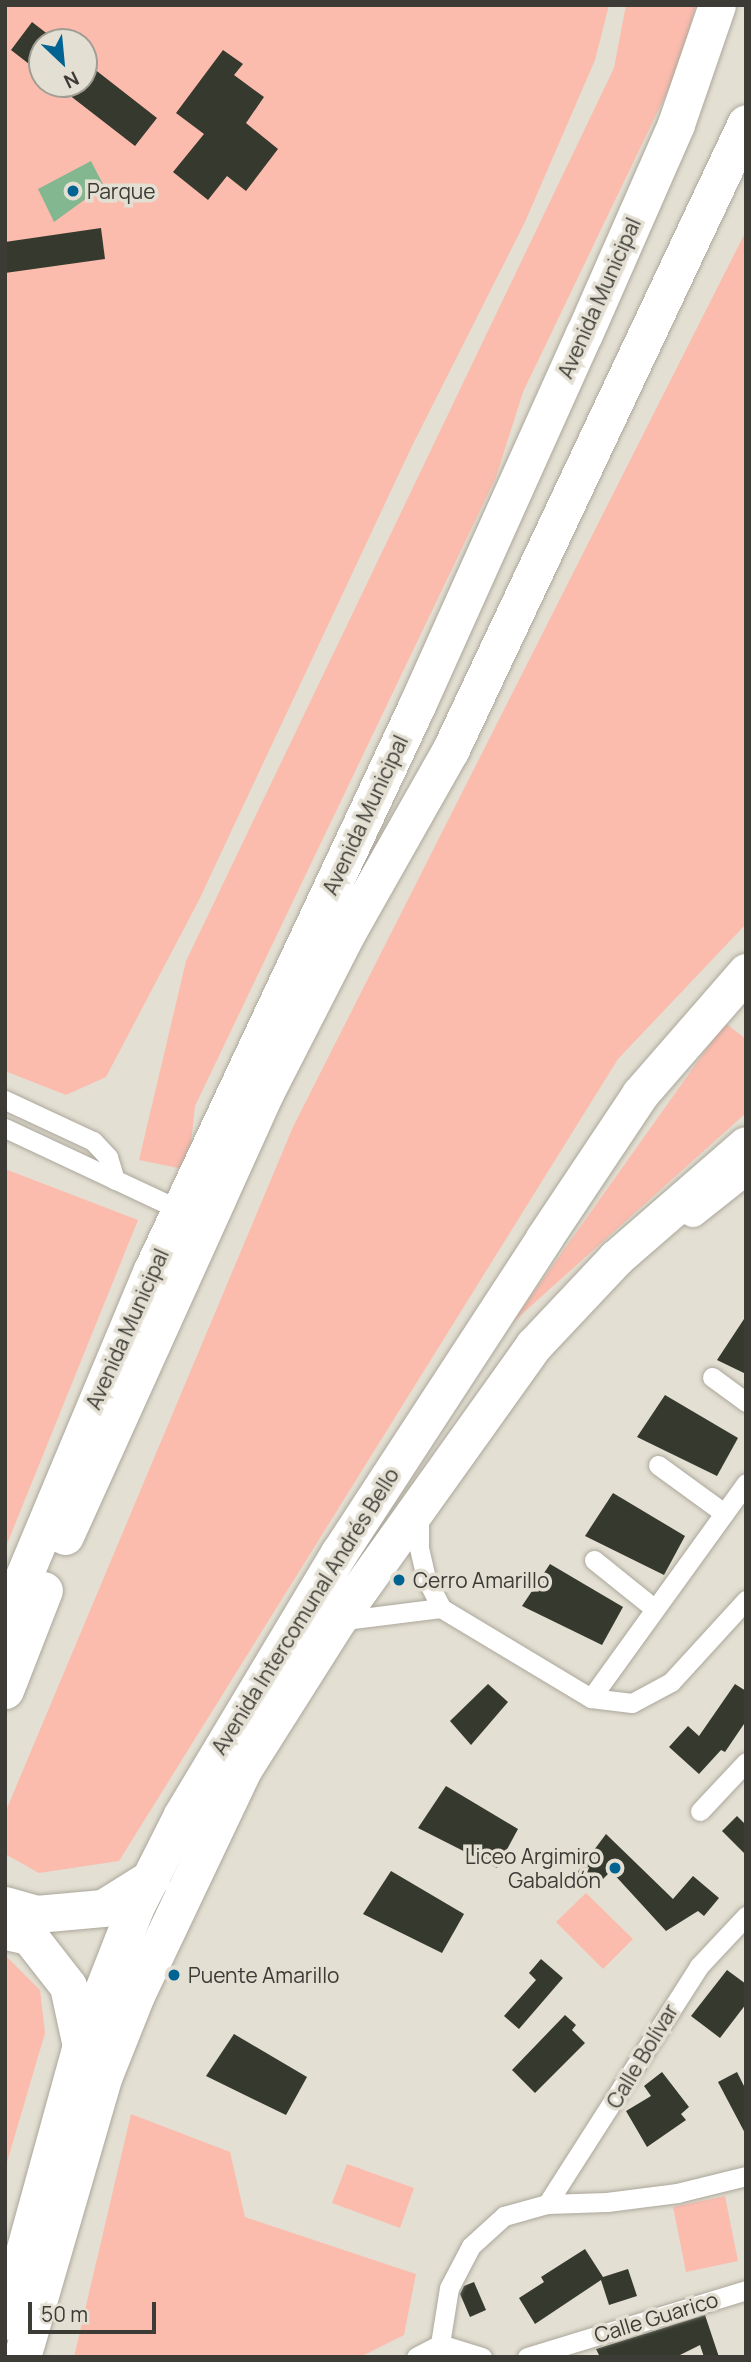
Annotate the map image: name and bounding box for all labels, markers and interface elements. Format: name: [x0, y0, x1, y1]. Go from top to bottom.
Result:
north arrow: [28, 28, 98, 98]
text: N: [59, 65, 83, 95]
place label: Parque: [87, 178, 156, 204]
marker: Parque: [65, 183, 81, 199]
street label: Avenida Municipal: [552, 214, 646, 382]
street label: Avenida Municipal: [317, 731, 413, 899]
street label: Avenida Municipal: [80, 1245, 174, 1413]
street label: Avenida Intercomunal Andrés Bello: [206, 1463, 404, 1759]
place label: Cerro Amarillo: [413, 1567, 549, 1593]
marker: Cerro Amarillo: [391, 1572, 407, 1588]
place label: Liceo Argimiro Gabaldón: [465, 1843, 601, 1893]
marker: Liceo Argimiro Gabaldón: [607, 1860, 623, 1876]
place label: Puente Amarillo: [188, 1962, 340, 1988]
marker: Puente Amarillo: [166, 1967, 182, 1983]
street label: Calle Bolívar: [601, 1999, 683, 2113]
street label: Calle Guarico: [591, 2286, 721, 2348]
scale bar: [32, 2288, 159, 2332]
text: 50 m: [41, 2300, 88, 2328]

